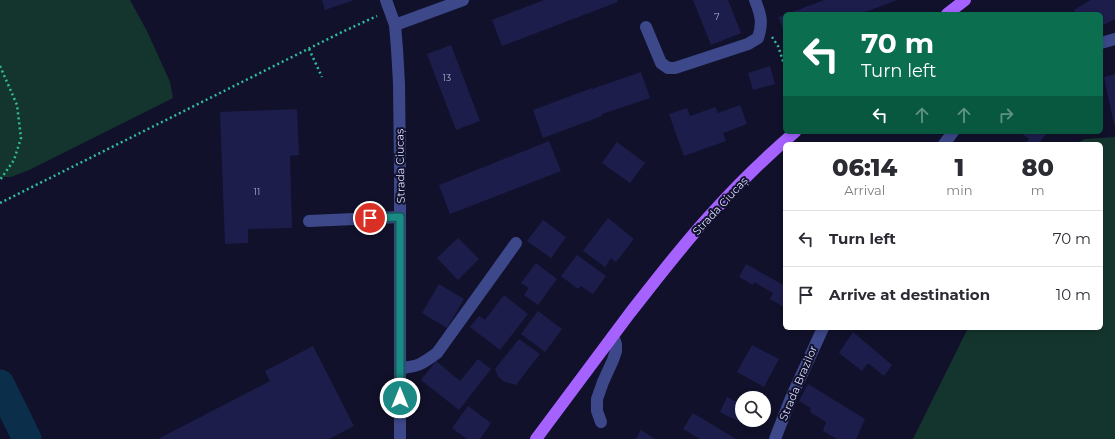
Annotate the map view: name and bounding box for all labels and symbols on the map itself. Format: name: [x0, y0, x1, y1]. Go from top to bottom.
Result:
house number: 7: [714, 11, 720, 22]
house number: 13: [443, 72, 451, 83]
street label: Strada Ciucaș: [392, 128, 408, 203]
street label: Strada Ciucaș: [689, 173, 751, 238]
house number: 11: [254, 186, 260, 197]
pin: [353, 201, 387, 235]
street label: Strada Brazilor: [776, 343, 820, 423]
position arrow: [379, 377, 421, 419]

